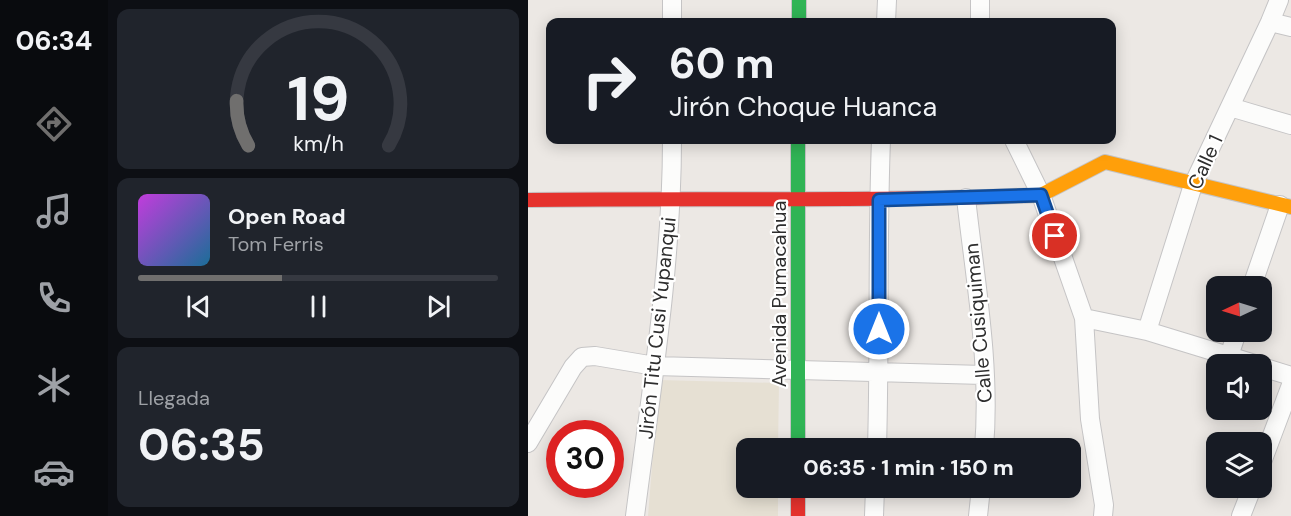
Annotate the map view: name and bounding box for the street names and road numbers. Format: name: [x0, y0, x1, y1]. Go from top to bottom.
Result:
street label: Calle 1: [1182, 131, 1228, 193]
street label: Avenida Pumacahua: [766, 201, 792, 387]
street label: Jirón Titu Cusi Yupanqui: [632, 216, 682, 440]
street label: Calle Cusiquiman: [958, 242, 998, 404]

